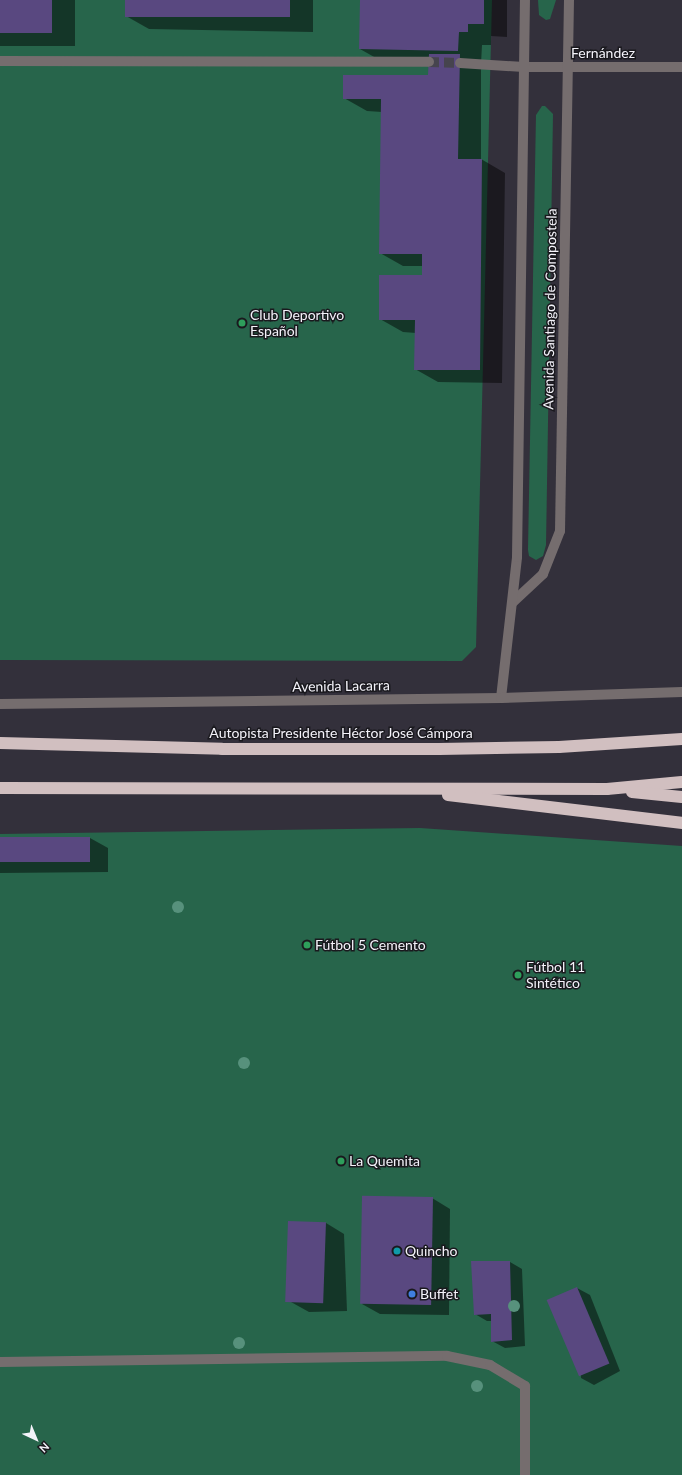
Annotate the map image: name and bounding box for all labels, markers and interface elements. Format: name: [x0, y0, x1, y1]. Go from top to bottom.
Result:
street label: Fernández: [571, 45, 635, 61]
street label: Avenida Santiago de Compostela: [540, 208, 560, 410]
place label: Club Deportivo Español: [250, 307, 344, 340]
marker: Club Deportivo Español: [237, 318, 247, 328]
street label: Avenida Lacarra: [292, 677, 390, 695]
street label: Autopista Presidente Héctor José Cámpora: [209, 725, 473, 741]
place label: Fútbol 5 Cemento: [315, 937, 426, 953]
marker: Fútbol 5 Cemento: [302, 940, 312, 950]
place label: Fútbol 11 Sintético: [526, 959, 585, 992]
marker: Fútbol 11 Sintético: [513, 970, 523, 980]
place label: La Quemita: [349, 1153, 420, 1169]
marker: La Quemita: [336, 1156, 346, 1166]
place label: Quincho: [405, 1243, 458, 1259]
marker: Quincho: [392, 1246, 402, 1256]
place label: Buffet: [420, 1286, 458, 1302]
marker: Buffet: [407, 1289, 417, 1299]
north arrow: [16, 1419, 56, 1459]
text: N: [37, 1440, 52, 1456]

